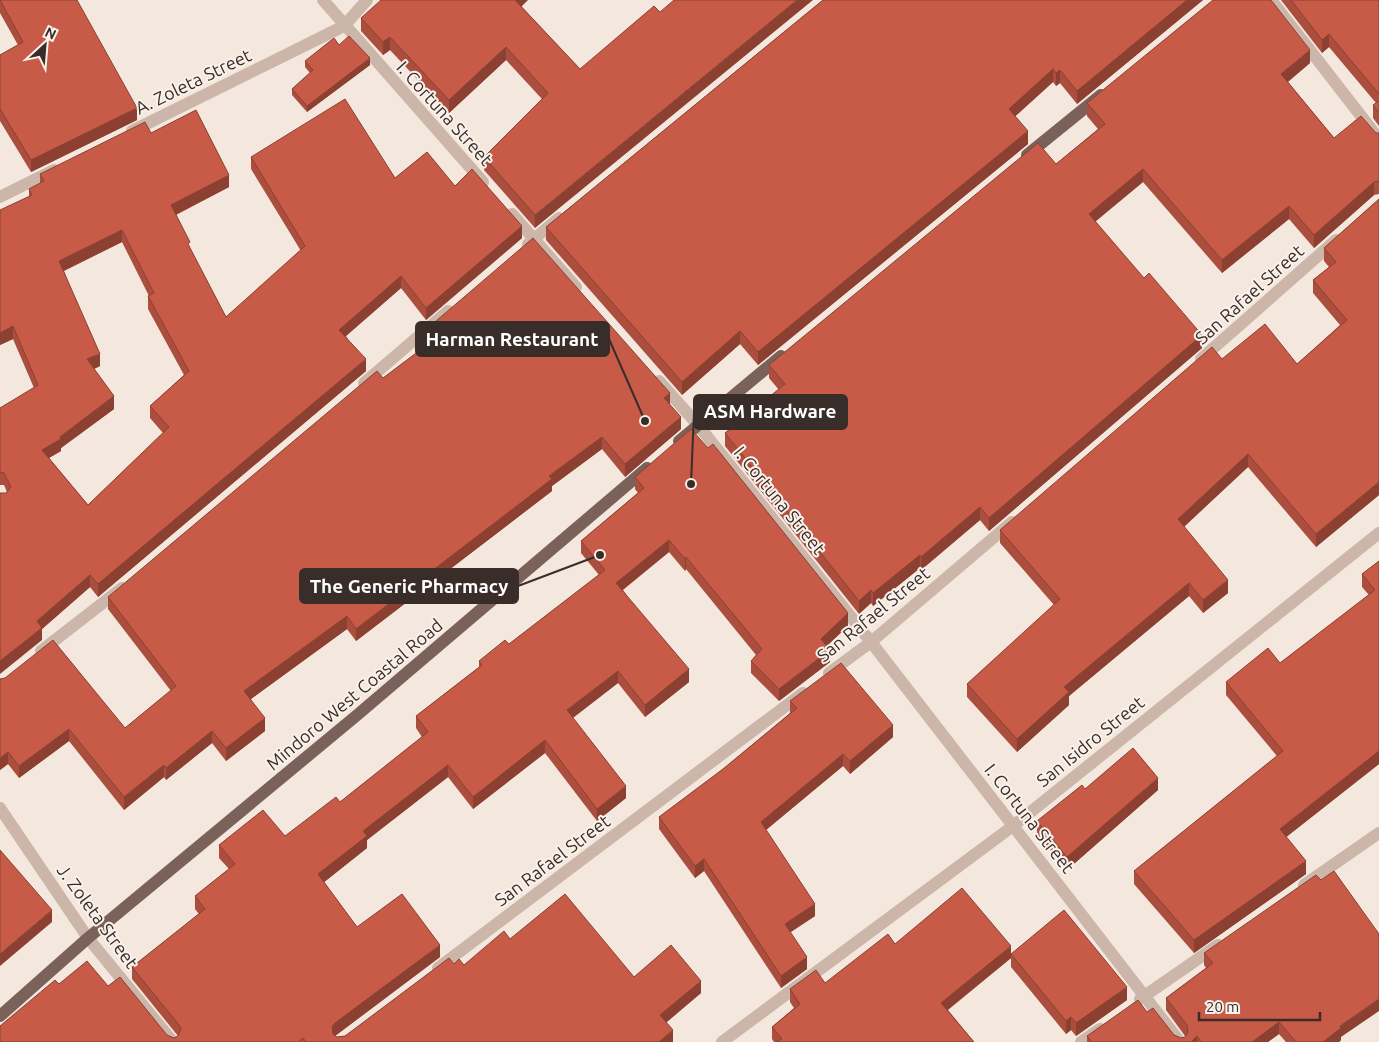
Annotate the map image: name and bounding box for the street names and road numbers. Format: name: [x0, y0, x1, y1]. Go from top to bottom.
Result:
street label: A. Zoleta Street: [132, 44, 254, 118]
street label: I. Cortuna Street: [393, 57, 497, 169]
street label: San Rafael Street: [1191, 240, 1307, 348]
street label: I. Cortuna Street: [730, 442, 830, 558]
street label: San Rafael Street: [813, 563, 933, 665]
street label: Mindoro West Coastal Road: [262, 615, 446, 773]
street label: San Isidro Street: [1032, 692, 1148, 790]
street label: I. Cortuna Street: [981, 760, 1079, 876]
street label: San Rafael Street: [491, 810, 613, 910]
street label: J. Zoleta Street: [54, 860, 142, 972]

